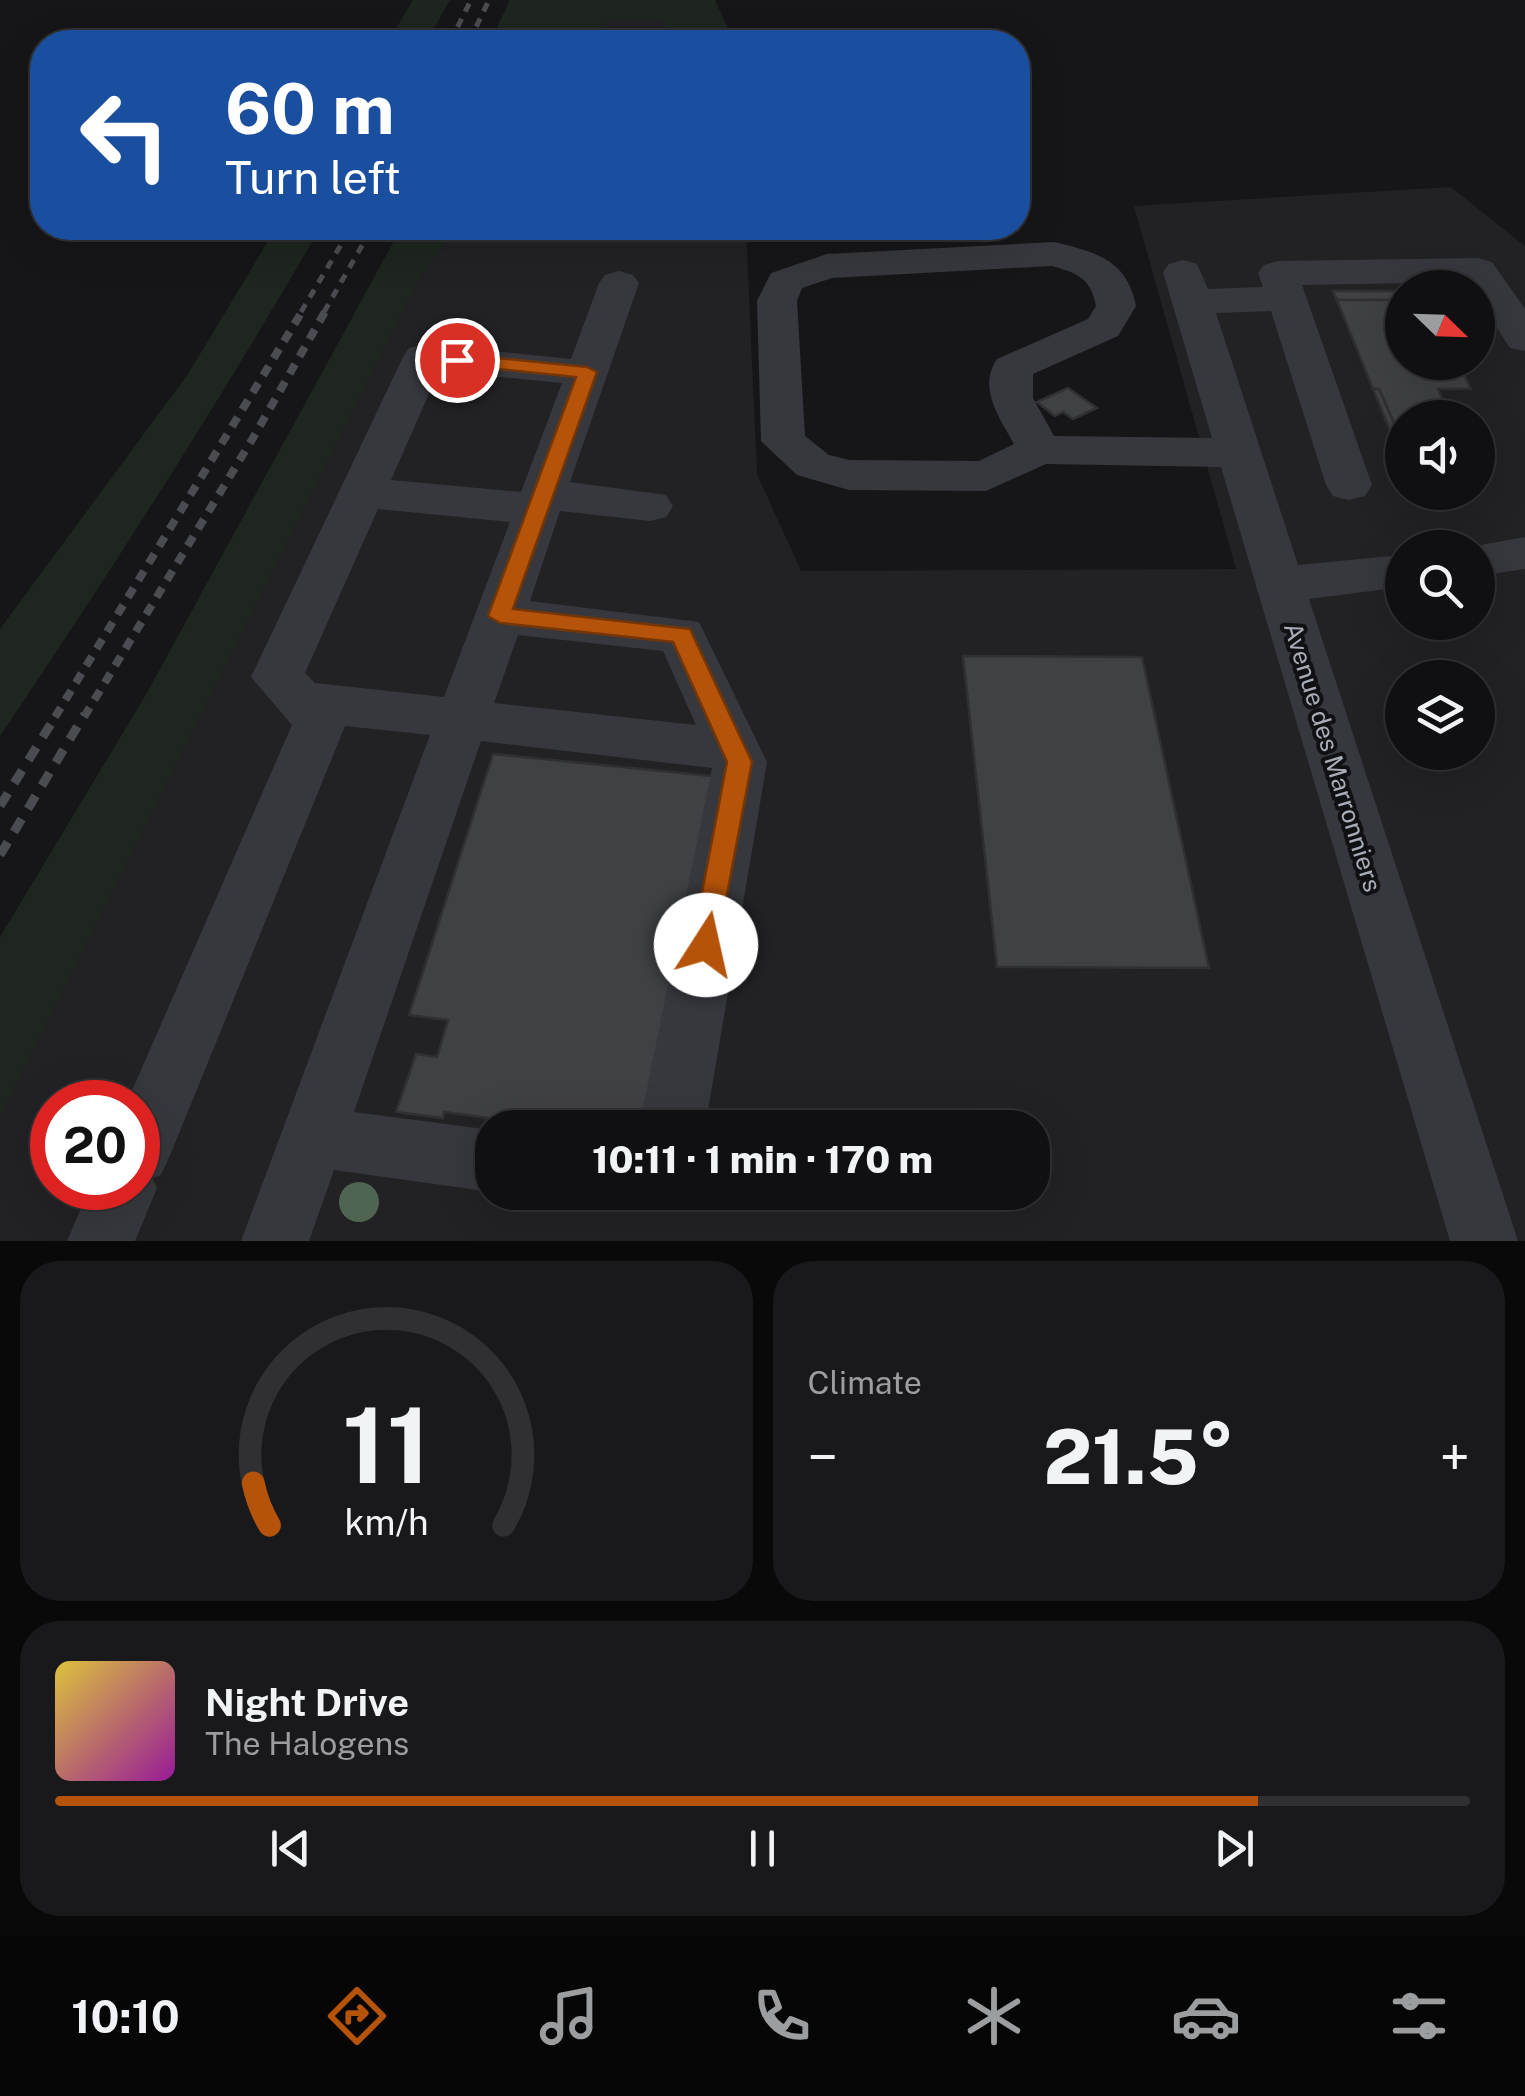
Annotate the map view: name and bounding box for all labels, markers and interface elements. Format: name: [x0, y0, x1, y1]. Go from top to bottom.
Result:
text: 60 m: [225, 67, 395, 150]
icon: left: [60, 70, 190, 200]
text: Turn left: [225, 151, 401, 204]
north arrow: [1385, 270, 1495, 380]
map controls: [1385, 270, 1495, 770]
pin: [415, 318, 500, 403]
icon: arrive: [430, 333, 485, 388]
button: sound: [1385, 400, 1495, 510]
button: search: [1385, 530, 1495, 640]
street label: Avenue des Marronniers: [1278, 619, 1388, 895]
button: layers: [1385, 660, 1495, 770]
position arrow: [654, 893, 758, 997]
speed limit sign: 20: [30, 1080, 160, 1210]
text: 10:11 · 1 min · 170 m: [592, 1137, 933, 1182]
text: Climate: [808, 1364, 922, 1401]
text: 11: [342, 1384, 431, 1506]
text: 21.5°: [1043, 1413, 1234, 1501]
text: −: [808, 1425, 838, 1489]
text: +: [1440, 1425, 1470, 1489]
text: km/h: [344, 1501, 428, 1543]
text: Night Drive: [205, 1680, 409, 1725]
text: The Halogens: [205, 1725, 409, 1762]
icon: previous: [263, 1821, 318, 1876]
icon: pause: [735, 1821, 790, 1876]
icon: next: [1207, 1821, 1262, 1876]
icon: directions: [322, 1981, 392, 2051]
icon: music: [534, 1981, 604, 2051]
icon: phone: [747, 1981, 817, 2051]
icon: climate: [959, 1981, 1029, 2051]
icon: car: [1171, 1981, 1241, 2051]
icon: filters: [1384, 1981, 1454, 2051]
text: 10:10: [71, 1990, 180, 2043]

